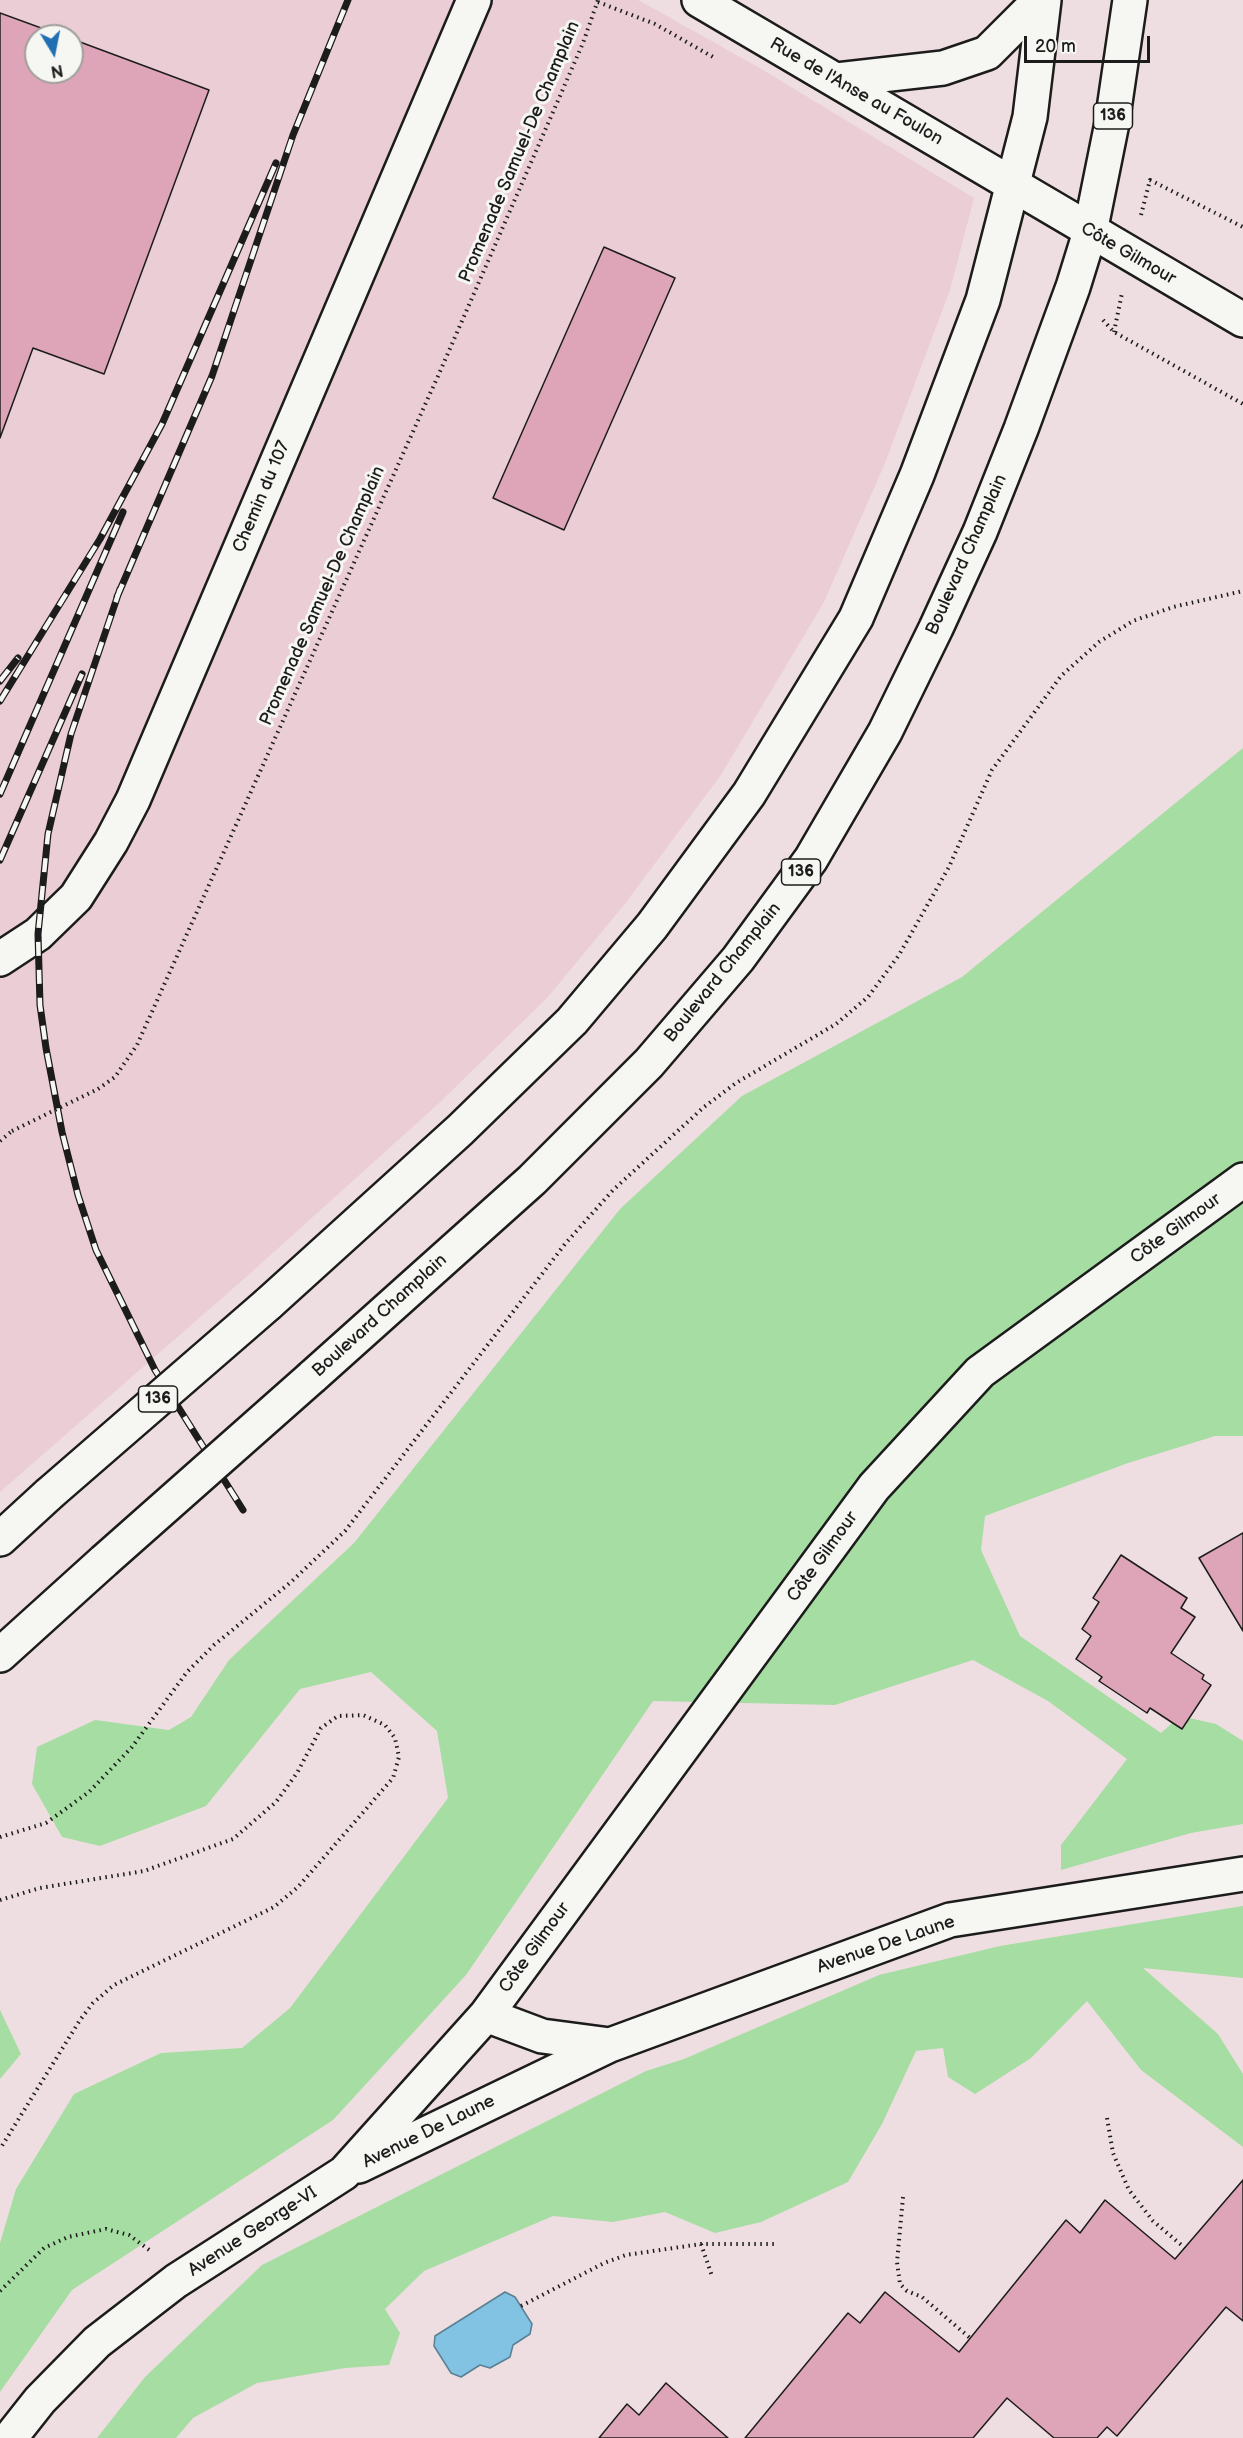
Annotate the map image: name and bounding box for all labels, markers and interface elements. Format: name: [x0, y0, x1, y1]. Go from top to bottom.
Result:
street label: Promenade Samuel-De Champlain: [455, 18, 585, 286]
north arrow: [24, 24, 84, 84]
scale bar: [1027, 24, 1153, 62]
street label: Rue de l'Anse au Foulon: [766, 34, 946, 150]
text: 20 m: [1035, 36, 1076, 57]
text: N: [49, 60, 64, 81]
road number: 136: [1094, 103, 1132, 129]
street label: Côte Gilmour: [1077, 218, 1179, 290]
street label: Chemin du 107: [229, 438, 295, 556]
street label: Promenade Samuel-De Champlain: [256, 463, 390, 729]
street label: Boulevard Champlain: [922, 471, 1012, 639]
road number: 136: [782, 859, 820, 885]
street label: Boulevard Champlain: [660, 899, 786, 1047]
street label: Côte Gilmour: [1127, 1189, 1225, 1269]
street label: Boulevard Champlain: [308, 1250, 452, 1382]
road number: 136: [138, 1386, 178, 1412]
street label: Côte Gilmour: [783, 1508, 863, 1606]
street label: Côte Gilmour: [495, 1899, 575, 1997]
street label: Avenue De Laune: [814, 1911, 958, 1979]
street label: Avenue De Laune: [359, 2091, 499, 2173]
street label: Avenue George-VI: [185, 2182, 321, 2282]

